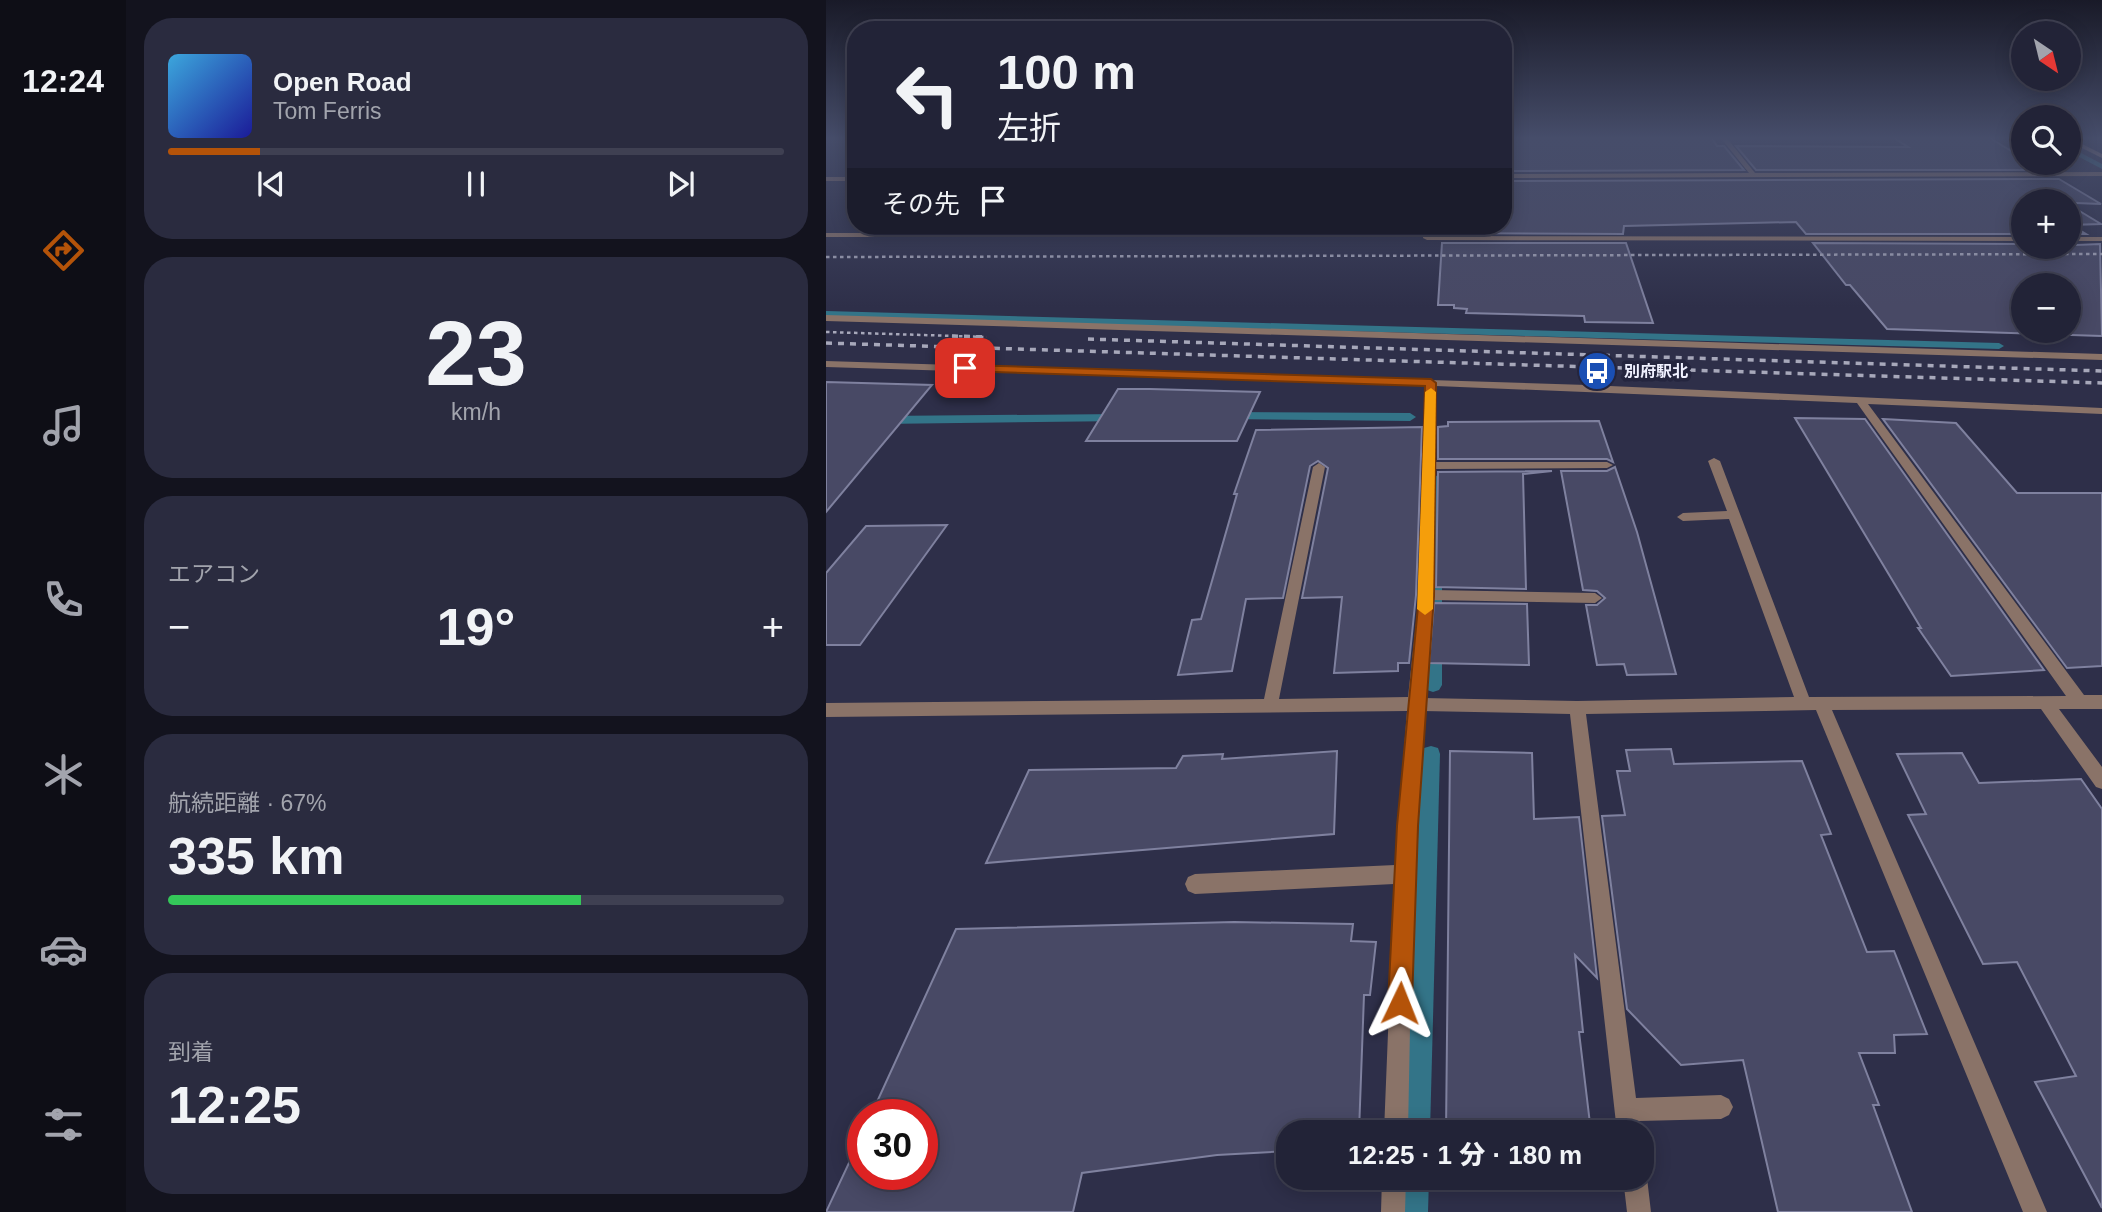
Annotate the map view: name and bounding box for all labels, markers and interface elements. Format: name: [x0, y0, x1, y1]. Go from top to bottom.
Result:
north arrow: [2011, 21, 2081, 91]
map controls: [2011, 21, 2081, 343]
text: 100 m: [997, 45, 1136, 99]
icon: left: [882, 49, 973, 140]
text: 12:24: [22, 63, 104, 99]
text: Open Road: [273, 67, 412, 97]
text: Tom Ferris: [273, 98, 382, 124]
button: search: [2011, 105, 2081, 175]
text: 左折: [997, 110, 1061, 146]
icon: previous: [252, 165, 290, 203]
icon: pause: [457, 165, 495, 203]
icon: next: [662, 165, 700, 203]
icon: arrive: [974, 182, 1012, 220]
text: その先: [882, 189, 960, 219]
button: +: [2011, 189, 2081, 259]
icon: directions: [39, 226, 88, 275]
button: −: [2011, 273, 2081, 343]
text: 23: [425, 303, 527, 404]
pin: [935, 338, 995, 398]
icon: arrive: [946, 349, 984, 387]
bus stop icon: 別府駅北: [1576, 350, 1618, 392]
place label: 別府駅北: [1624, 363, 1688, 380]
text: km/h: [451, 399, 501, 425]
icon: music: [39, 401, 88, 450]
text: エアコン: [168, 561, 260, 587]
icon: phone: [39, 575, 88, 624]
text: 19°: [437, 598, 515, 656]
text: −: [168, 606, 190, 648]
text: +: [762, 606, 784, 648]
icon: climate: [39, 750, 88, 799]
text: 航続距離 · 67%: [168, 790, 326, 816]
text: 335 km: [168, 827, 344, 885]
icon: car: [39, 925, 88, 974]
position arrow: [1363, 966, 1437, 1040]
text: 到着: [168, 1039, 214, 1065]
text: 12:25: [168, 1076, 301, 1134]
speed limit sign: 30: [847, 1099, 938, 1190]
icon: filters: [39, 1100, 88, 1149]
text: 12:25 · 1 分 · 180 m: [1348, 1140, 1582, 1170]

